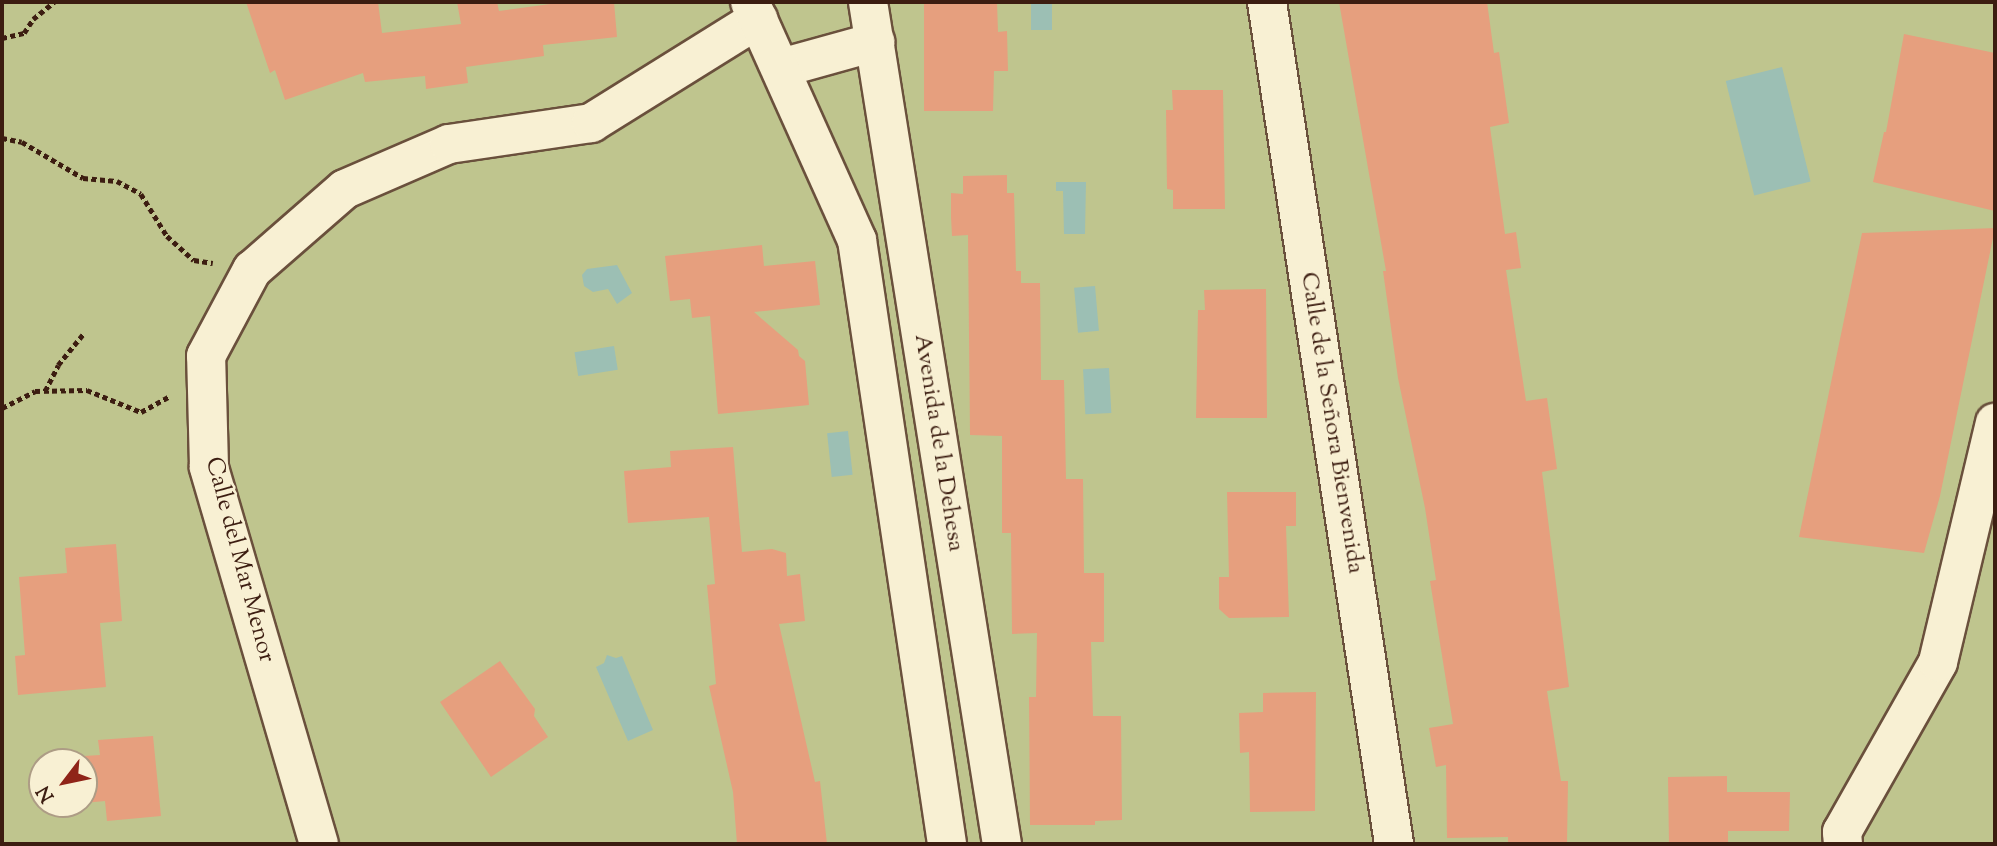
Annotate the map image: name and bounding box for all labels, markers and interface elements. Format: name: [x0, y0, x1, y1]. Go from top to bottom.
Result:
street label: Calle de la Señora Bienvenida: [1293, 270, 1369, 576]
street label: Avenida de la Dehesa: [907, 332, 969, 554]
street label: Calle del Mar Menor: [198, 454, 280, 666]
north arrow: [28, 748, 98, 818]
text: N: [31, 780, 62, 807]

